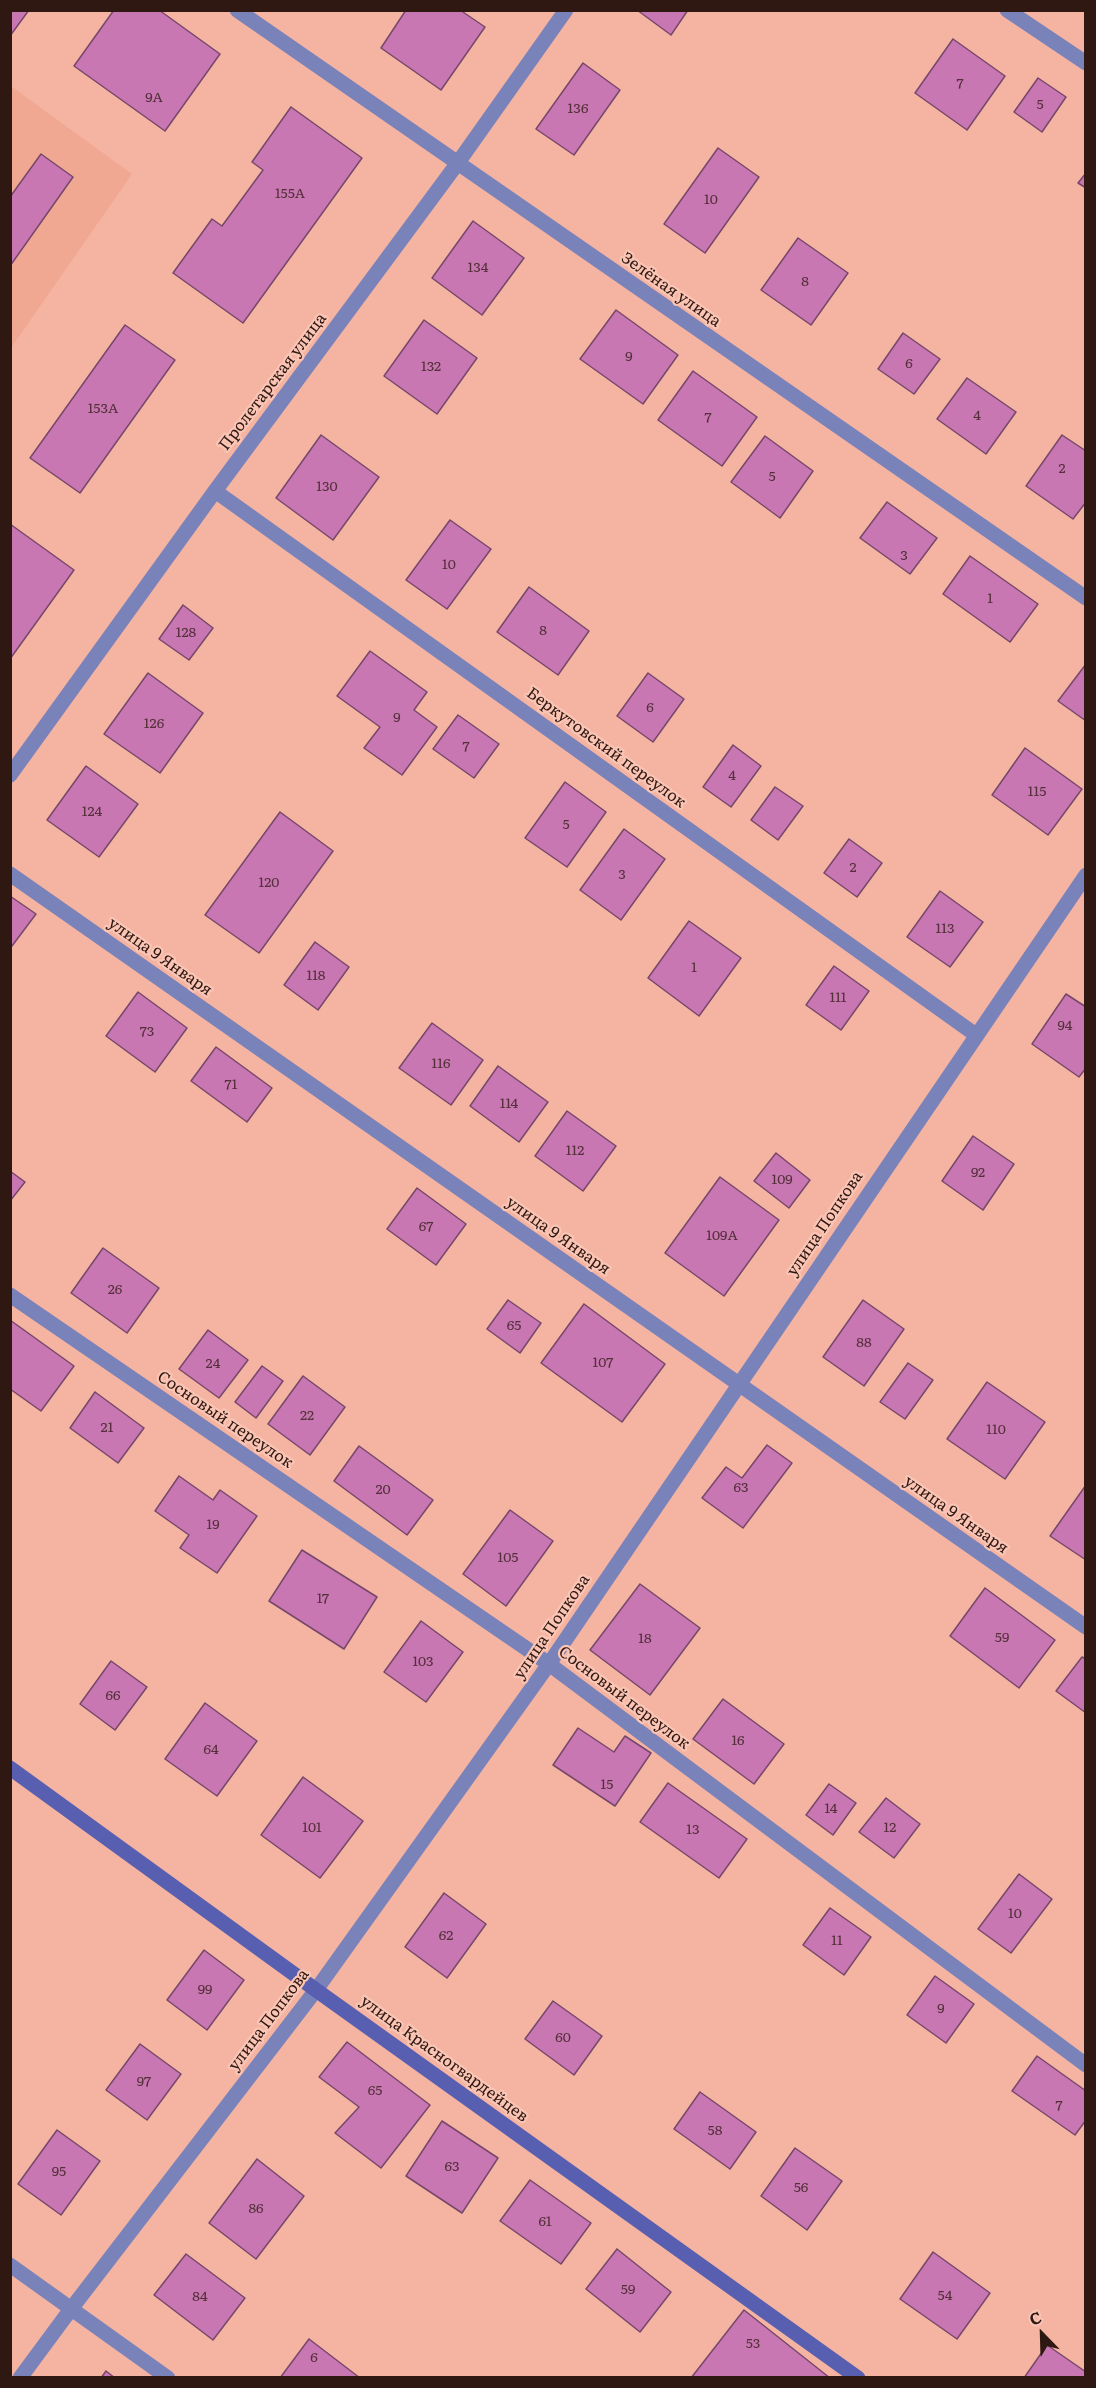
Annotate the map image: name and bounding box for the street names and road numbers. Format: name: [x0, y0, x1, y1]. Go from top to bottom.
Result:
street label: Зелёная улица: [617, 249, 725, 331]
street label: Пролетарская улица: [215, 310, 331, 454]
street label: Беркутовский переулок: [523, 684, 689, 812]
street label: улица 9 Января: [104, 914, 216, 1000]
street label: улица Попкова: [783, 1168, 867, 1280]
street label: улица 9 Января: [502, 1193, 614, 1279]
street label: Сосновый переулок: [154, 1367, 296, 1473]
street label: улица 9 Января: [900, 1472, 1012, 1558]
street label: улица Попкова: [510, 1571, 594, 1683]
street label: Сосновый переулок: [555, 1642, 693, 1754]
street label: улица Попкова: [225, 1965, 313, 2075]
street label: улица Красногвардейцев: [356, 1992, 532, 2126]

